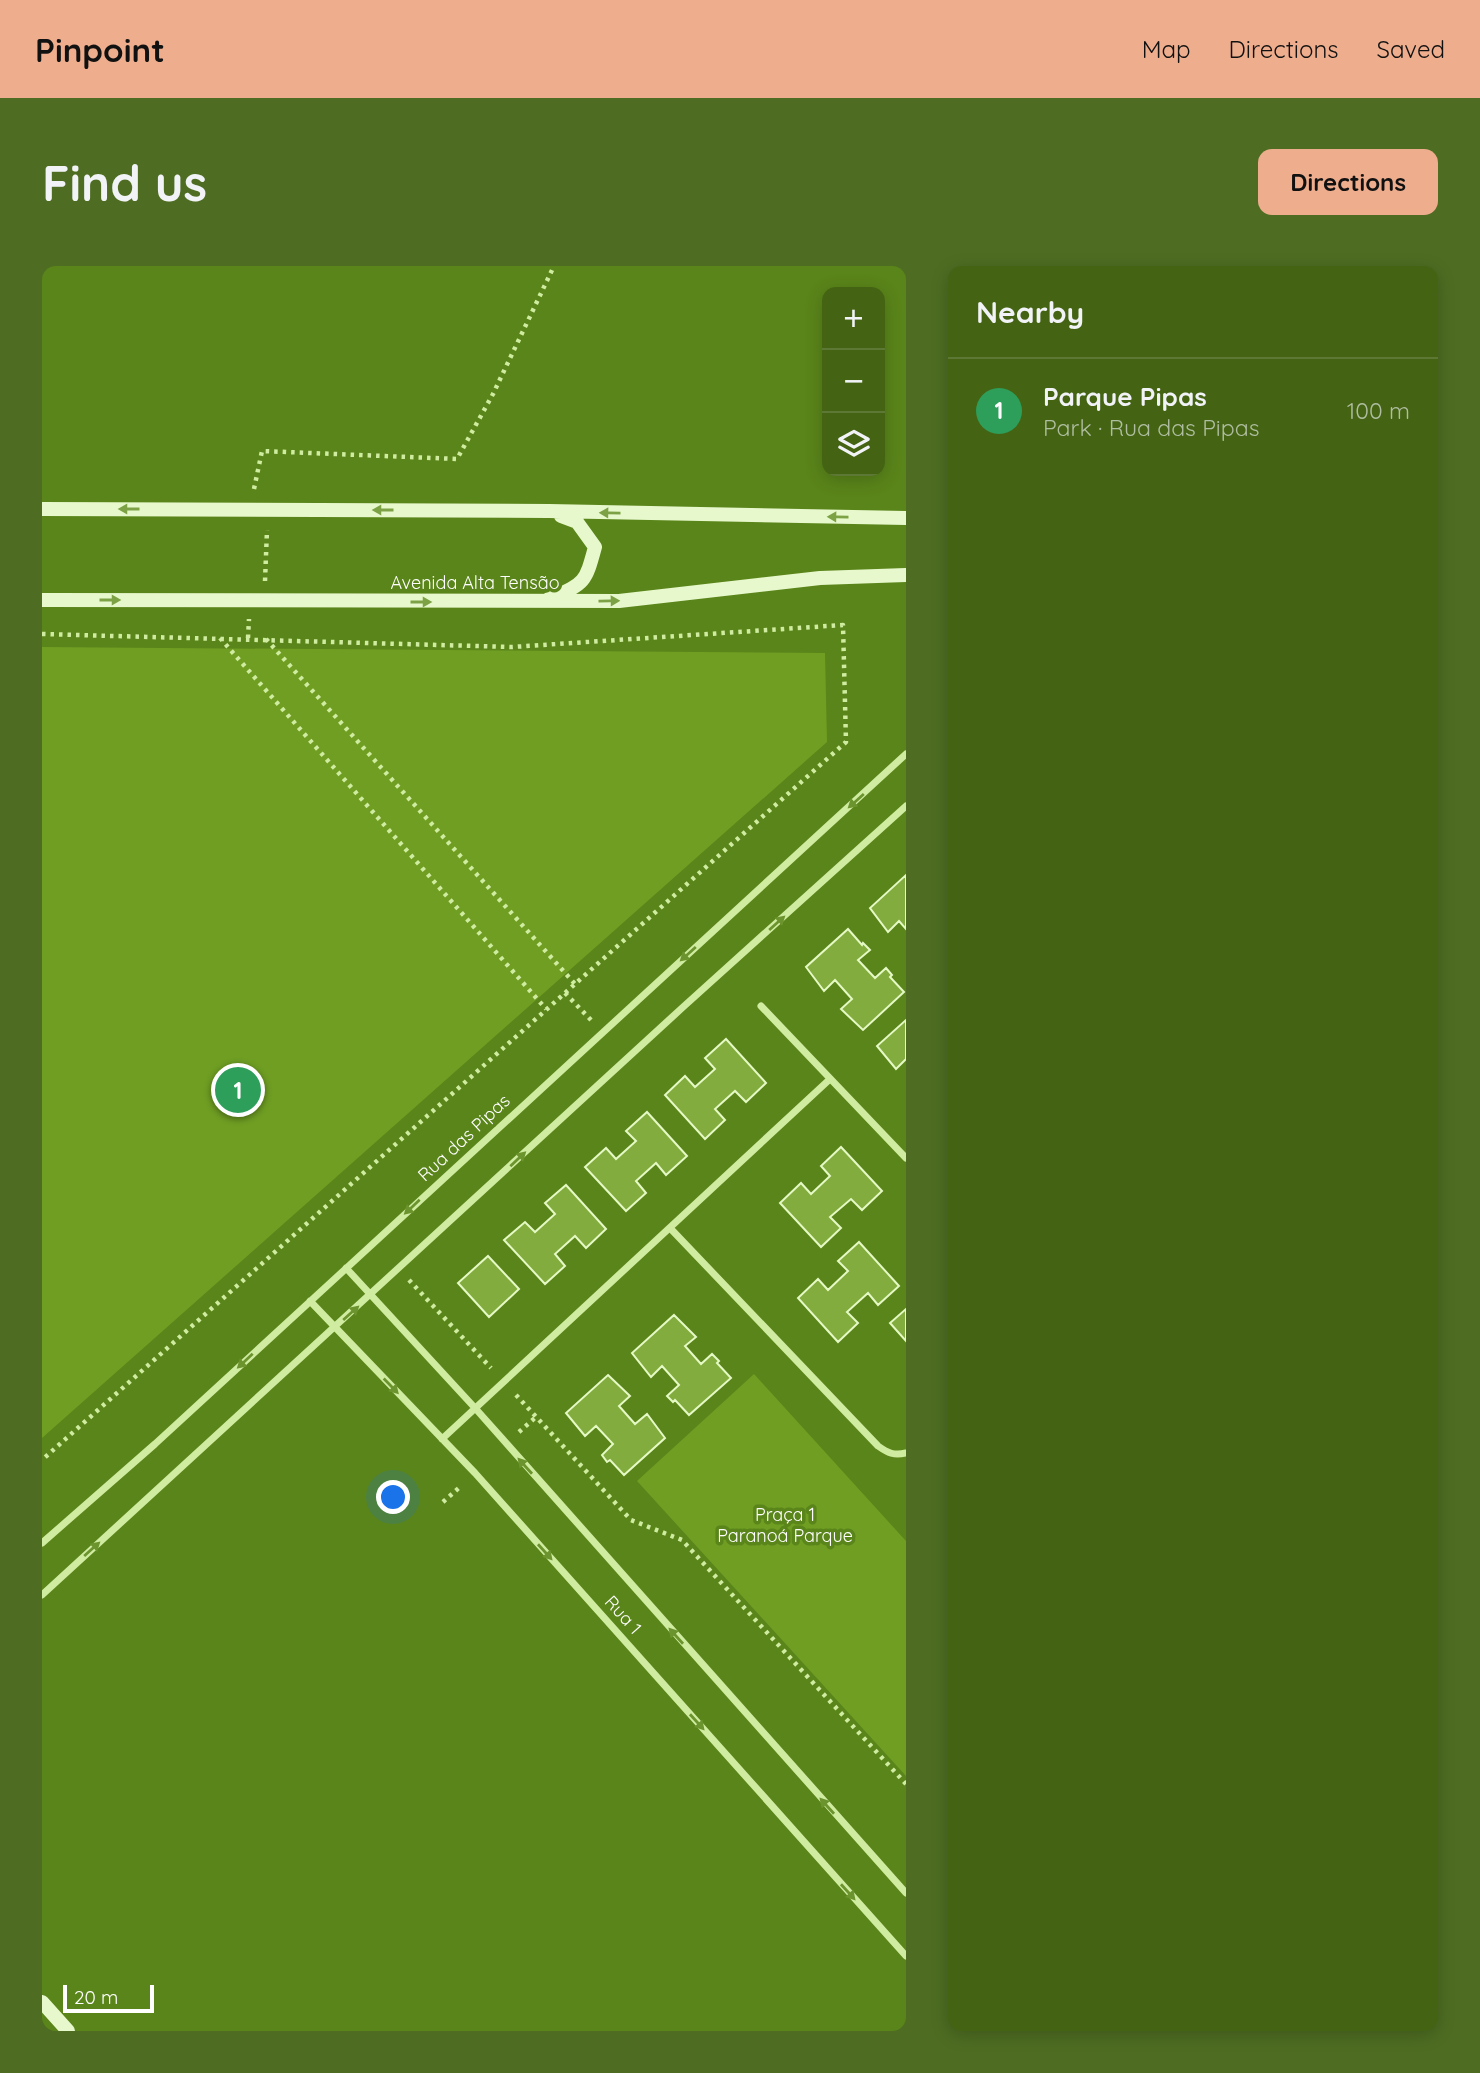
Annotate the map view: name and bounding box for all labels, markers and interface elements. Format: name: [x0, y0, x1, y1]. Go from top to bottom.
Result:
text: Pinpoint: [35, 29, 165, 70]
text: Map: [1142, 34, 1191, 64]
text: Directions: [1229, 34, 1339, 64]
text: Saved: [1377, 34, 1445, 64]
button: Directions: [1258, 149, 1438, 215]
text: Find us: [42, 152, 207, 213]
map controls: [822, 287, 885, 476]
button: +: [822, 287, 885, 350]
text: Nearby: [976, 293, 1084, 331]
button: −: [822, 350, 885, 413]
text: Parque Pipas: [1043, 380, 1207, 413]
text: 1: [995, 396, 1003, 425]
text: 100 m: [1347, 396, 1410, 425]
button: layers: [822, 413, 885, 476]
text: Park · Rua das Pipas: [1043, 413, 1259, 442]
one-way arrow: [117, 503, 139, 515]
one-way arrow: [372, 504, 394, 516]
one-way arrow: [599, 507, 621, 518]
one-way arrow: [827, 511, 849, 523]
street label: Avenida Alta Tensão: [390, 571, 560, 594]
one-way arrow: [99, 594, 121, 606]
one-way arrow: [411, 596, 433, 608]
one-way arrow: [599, 596, 621, 607]
one-way arrow: [848, 792, 865, 808]
one-way arrow: [768, 915, 785, 931]
one-way arrow: [680, 945, 697, 961]
pin: 1: [215, 1064, 261, 1116]
street label: Rua das Pipas: [413, 1089, 515, 1186]
one-way arrow: [509, 1151, 527, 1167]
one-way arrow: [403, 1199, 421, 1215]
one-way arrow: [342, 1305, 360, 1321]
one-way arrow: [236, 1353, 254, 1369]
one-way arrow: [382, 1377, 398, 1394]
one-way arrow: [517, 1457, 533, 1475]
your location: [376, 1480, 410, 1514]
park label: Praça 1 Paranoá Parque: [717, 1503, 853, 1547]
one-way arrow: [83, 1541, 101, 1557]
one-way arrow: [537, 1544, 553, 1561]
street label: Rua 1: [600, 1590, 647, 1639]
one-way arrow: [668, 1627, 684, 1645]
one-way arrow: [689, 1713, 705, 1731]
one-way arrow: [819, 1797, 835, 1815]
one-way arrow: [840, 1883, 856, 1900]
scale bar: [63, 1982, 154, 2014]
text: 20 m: [74, 1985, 118, 2009]

